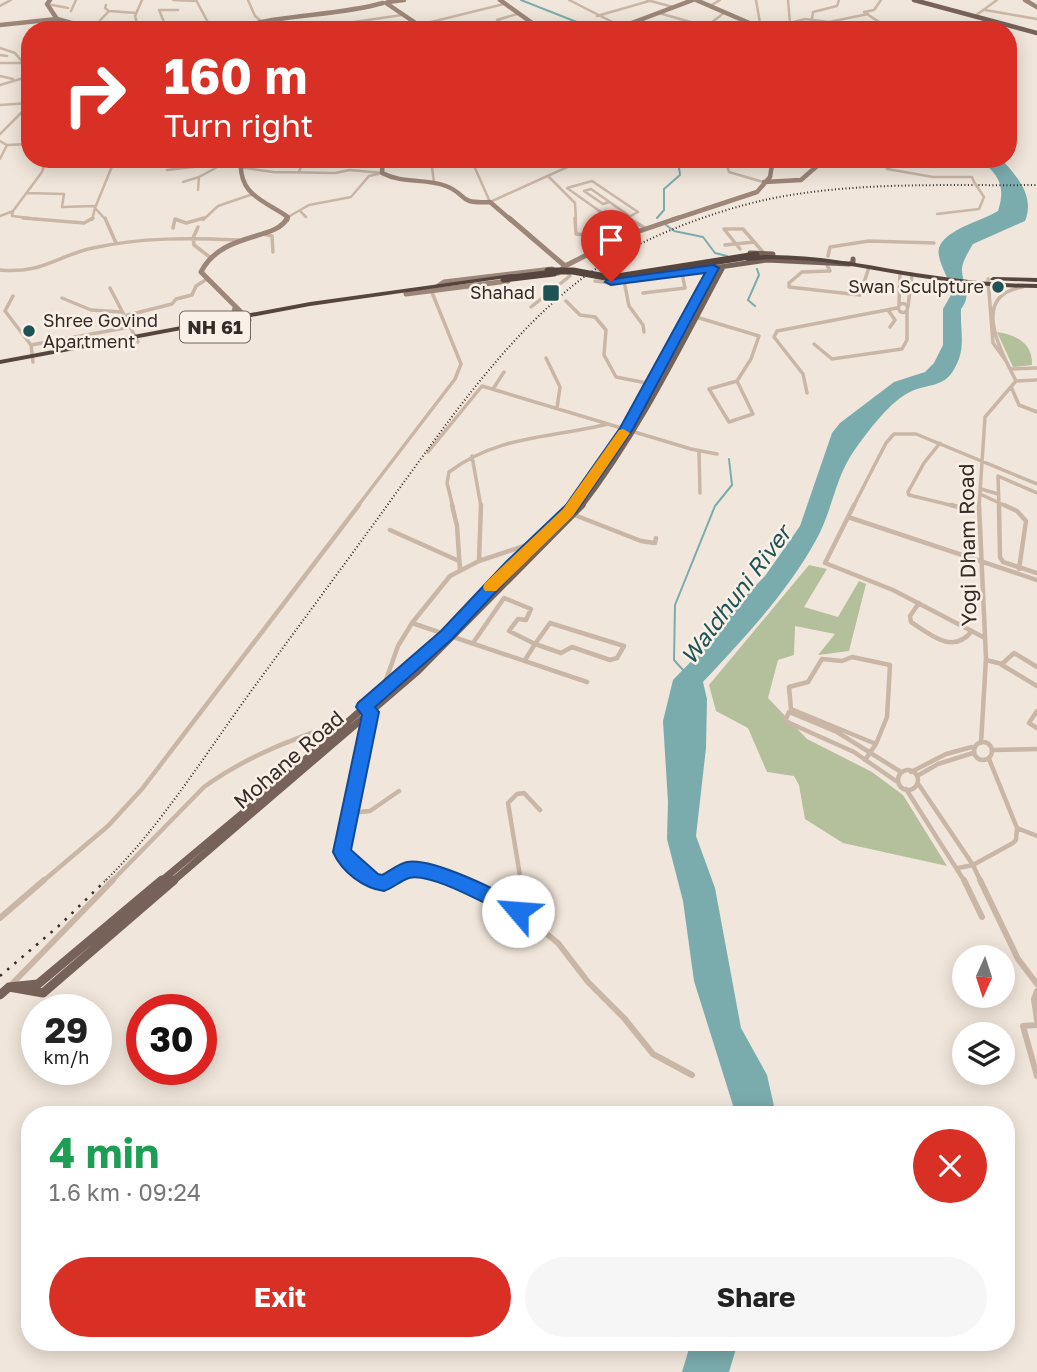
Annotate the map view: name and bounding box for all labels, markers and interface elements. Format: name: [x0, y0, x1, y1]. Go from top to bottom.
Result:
text: 160 m: [164, 46, 307, 105]
icon: right: [49, 49, 140, 140]
text: Turn right: [164, 106, 313, 144]
pin: [581, 210, 641, 282]
icon: arrive: [592, 221, 630, 259]
place label: Swan Sculpture: [848, 275, 984, 297]
marker: Swan Sculpture: [990, 279, 1006, 295]
place label: Shahad: [470, 281, 535, 303]
marker: Shahad: [541, 283, 561, 303]
place label: Shree Govind Apartment: [43, 309, 158, 352]
road number: NH 61: [180, 312, 250, 342]
marker: Shree Govind Apartment: [21, 323, 37, 339]
street label: Yogi Dham Road: [953, 463, 981, 627]
water label: Waldhuni River: [674, 517, 798, 669]
street label: Mohane Road: [228, 704, 349, 814]
position arrow: [481, 874, 555, 948]
north arrow: [952, 945, 1015, 1008]
map controls: [952, 945, 1015, 1085]
speed limit sign: 30: [126, 994, 217, 1085]
text: 29: [45, 1009, 88, 1051]
button: layers: [952, 1022, 1015, 1085]
text: km/h: [44, 1046, 89, 1068]
text: 4 min: [49, 1127, 159, 1177]
button: close: [913, 1129, 987, 1203]
text: 1.6 km · 09:24: [49, 1178, 201, 1206]
button: Exit: [49, 1257, 511, 1337]
button: Share: [525, 1257, 987, 1337]

